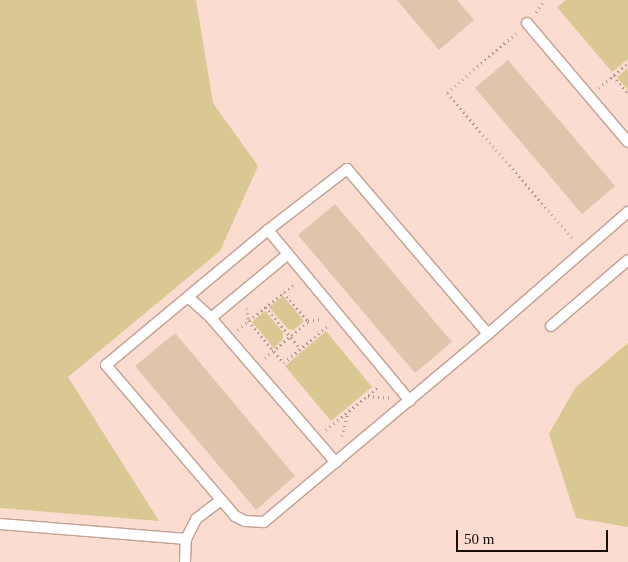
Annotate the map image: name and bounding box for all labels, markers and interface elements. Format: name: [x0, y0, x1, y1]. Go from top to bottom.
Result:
scale bar: [458, 520, 610, 552]
text: 50 m: [464, 531, 494, 547]

